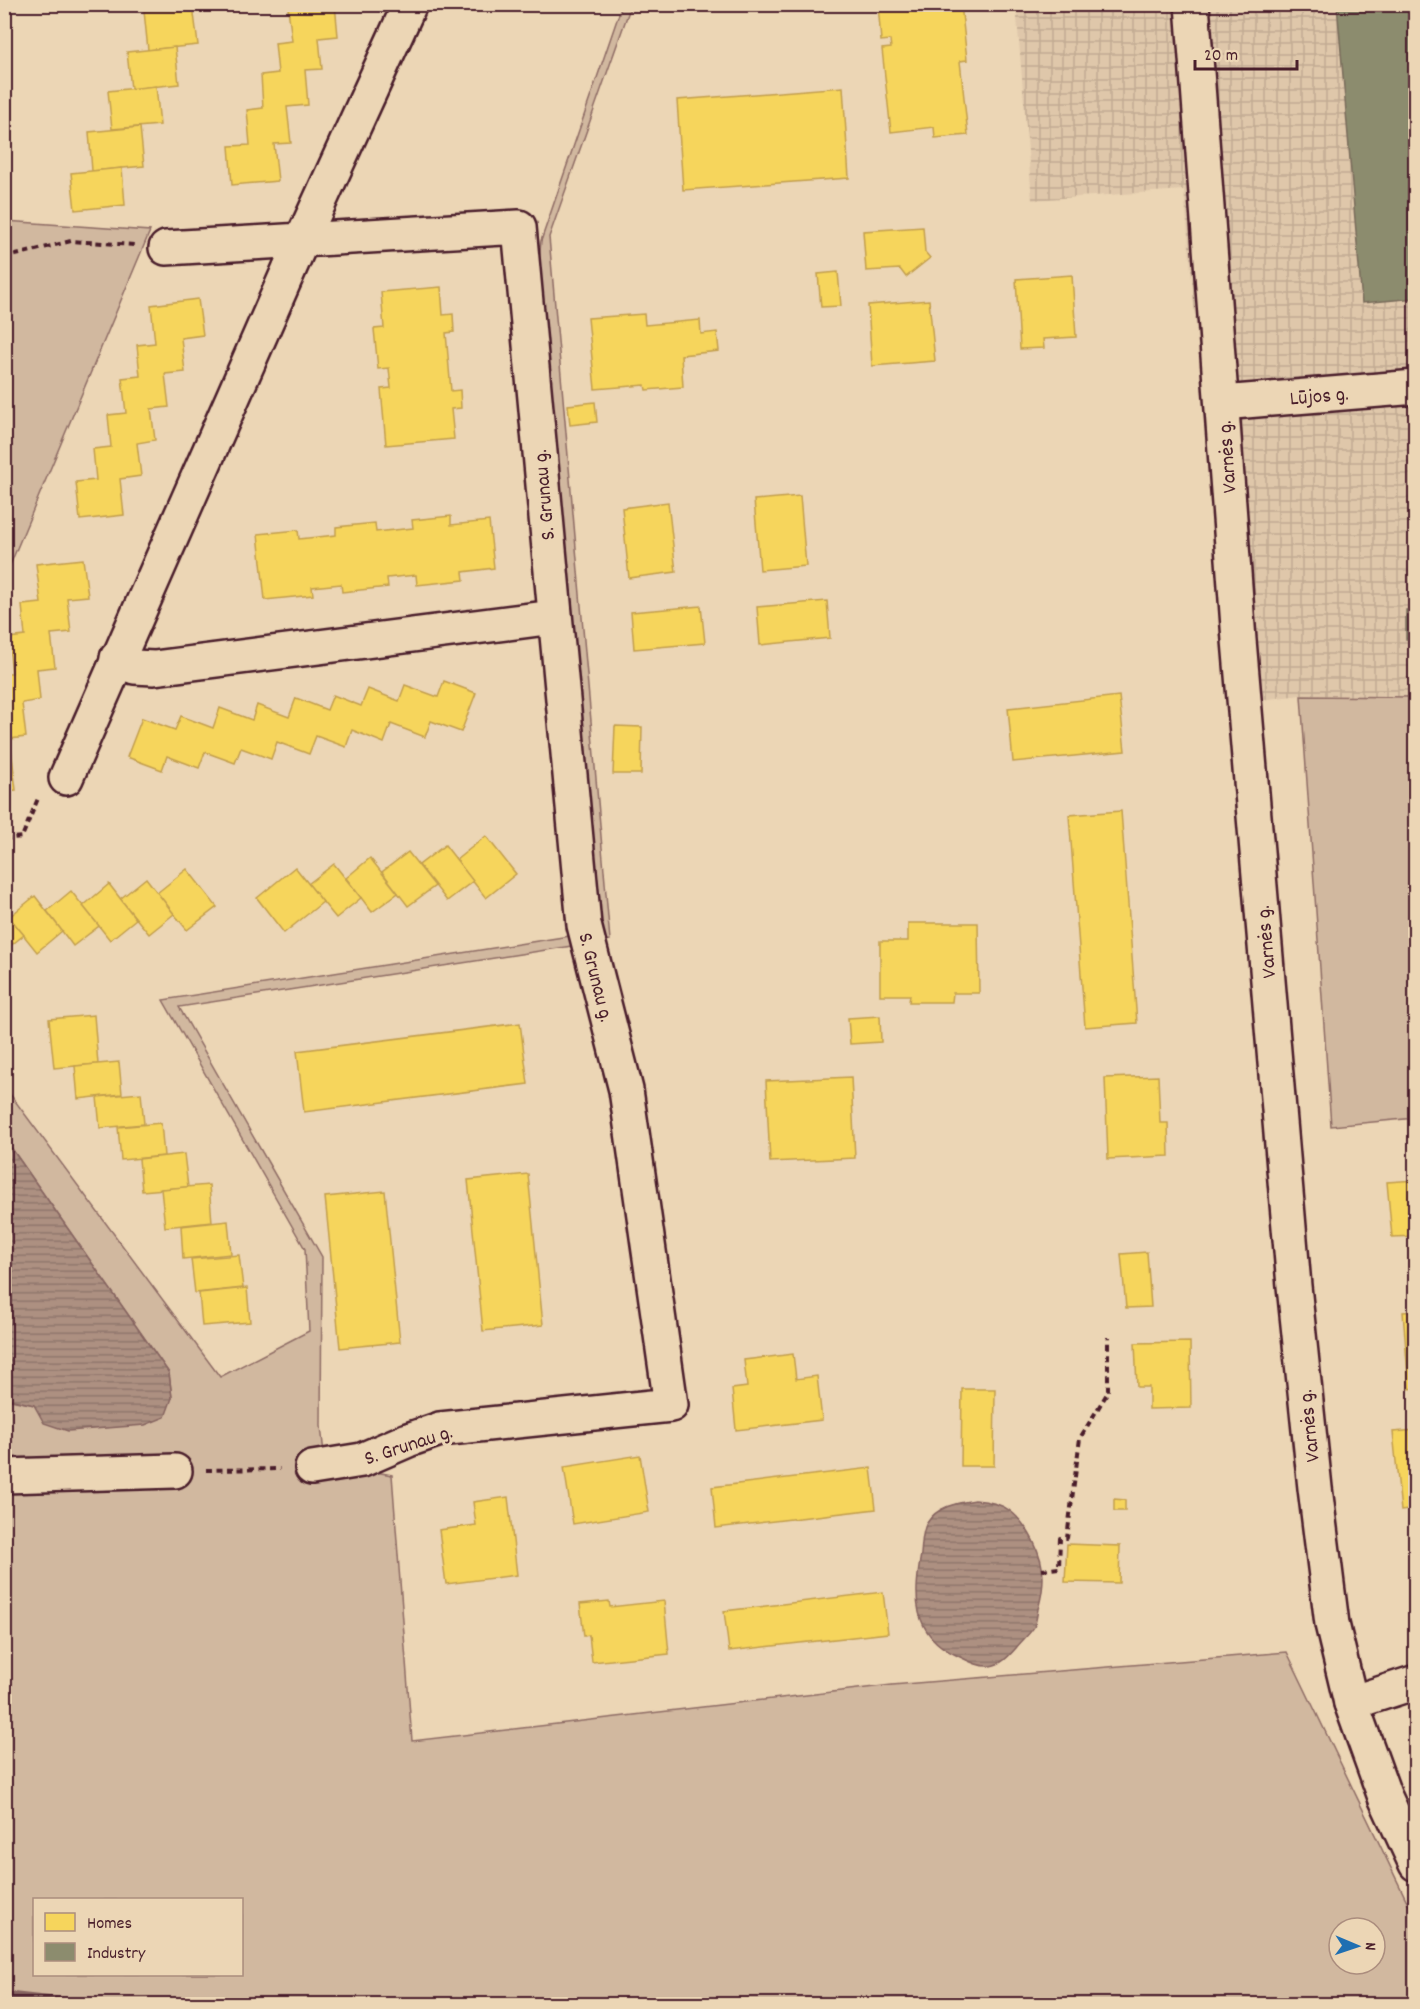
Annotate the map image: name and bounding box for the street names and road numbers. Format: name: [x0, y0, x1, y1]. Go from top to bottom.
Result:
street label: Lūjos g.: [1289, 380, 1350, 415]
street label: Varnės g.: [1211, 419, 1246, 494]
street label: S. Grunau g.: [527, 448, 565, 541]
street label: Varnės g.: [1250, 904, 1286, 979]
street label: S. Grunau g.: [569, 930, 620, 1026]
street label: Varnės g.: [1292, 1388, 1330, 1463]
street label: S. Grunau g.: [361, 1419, 457, 1475]

